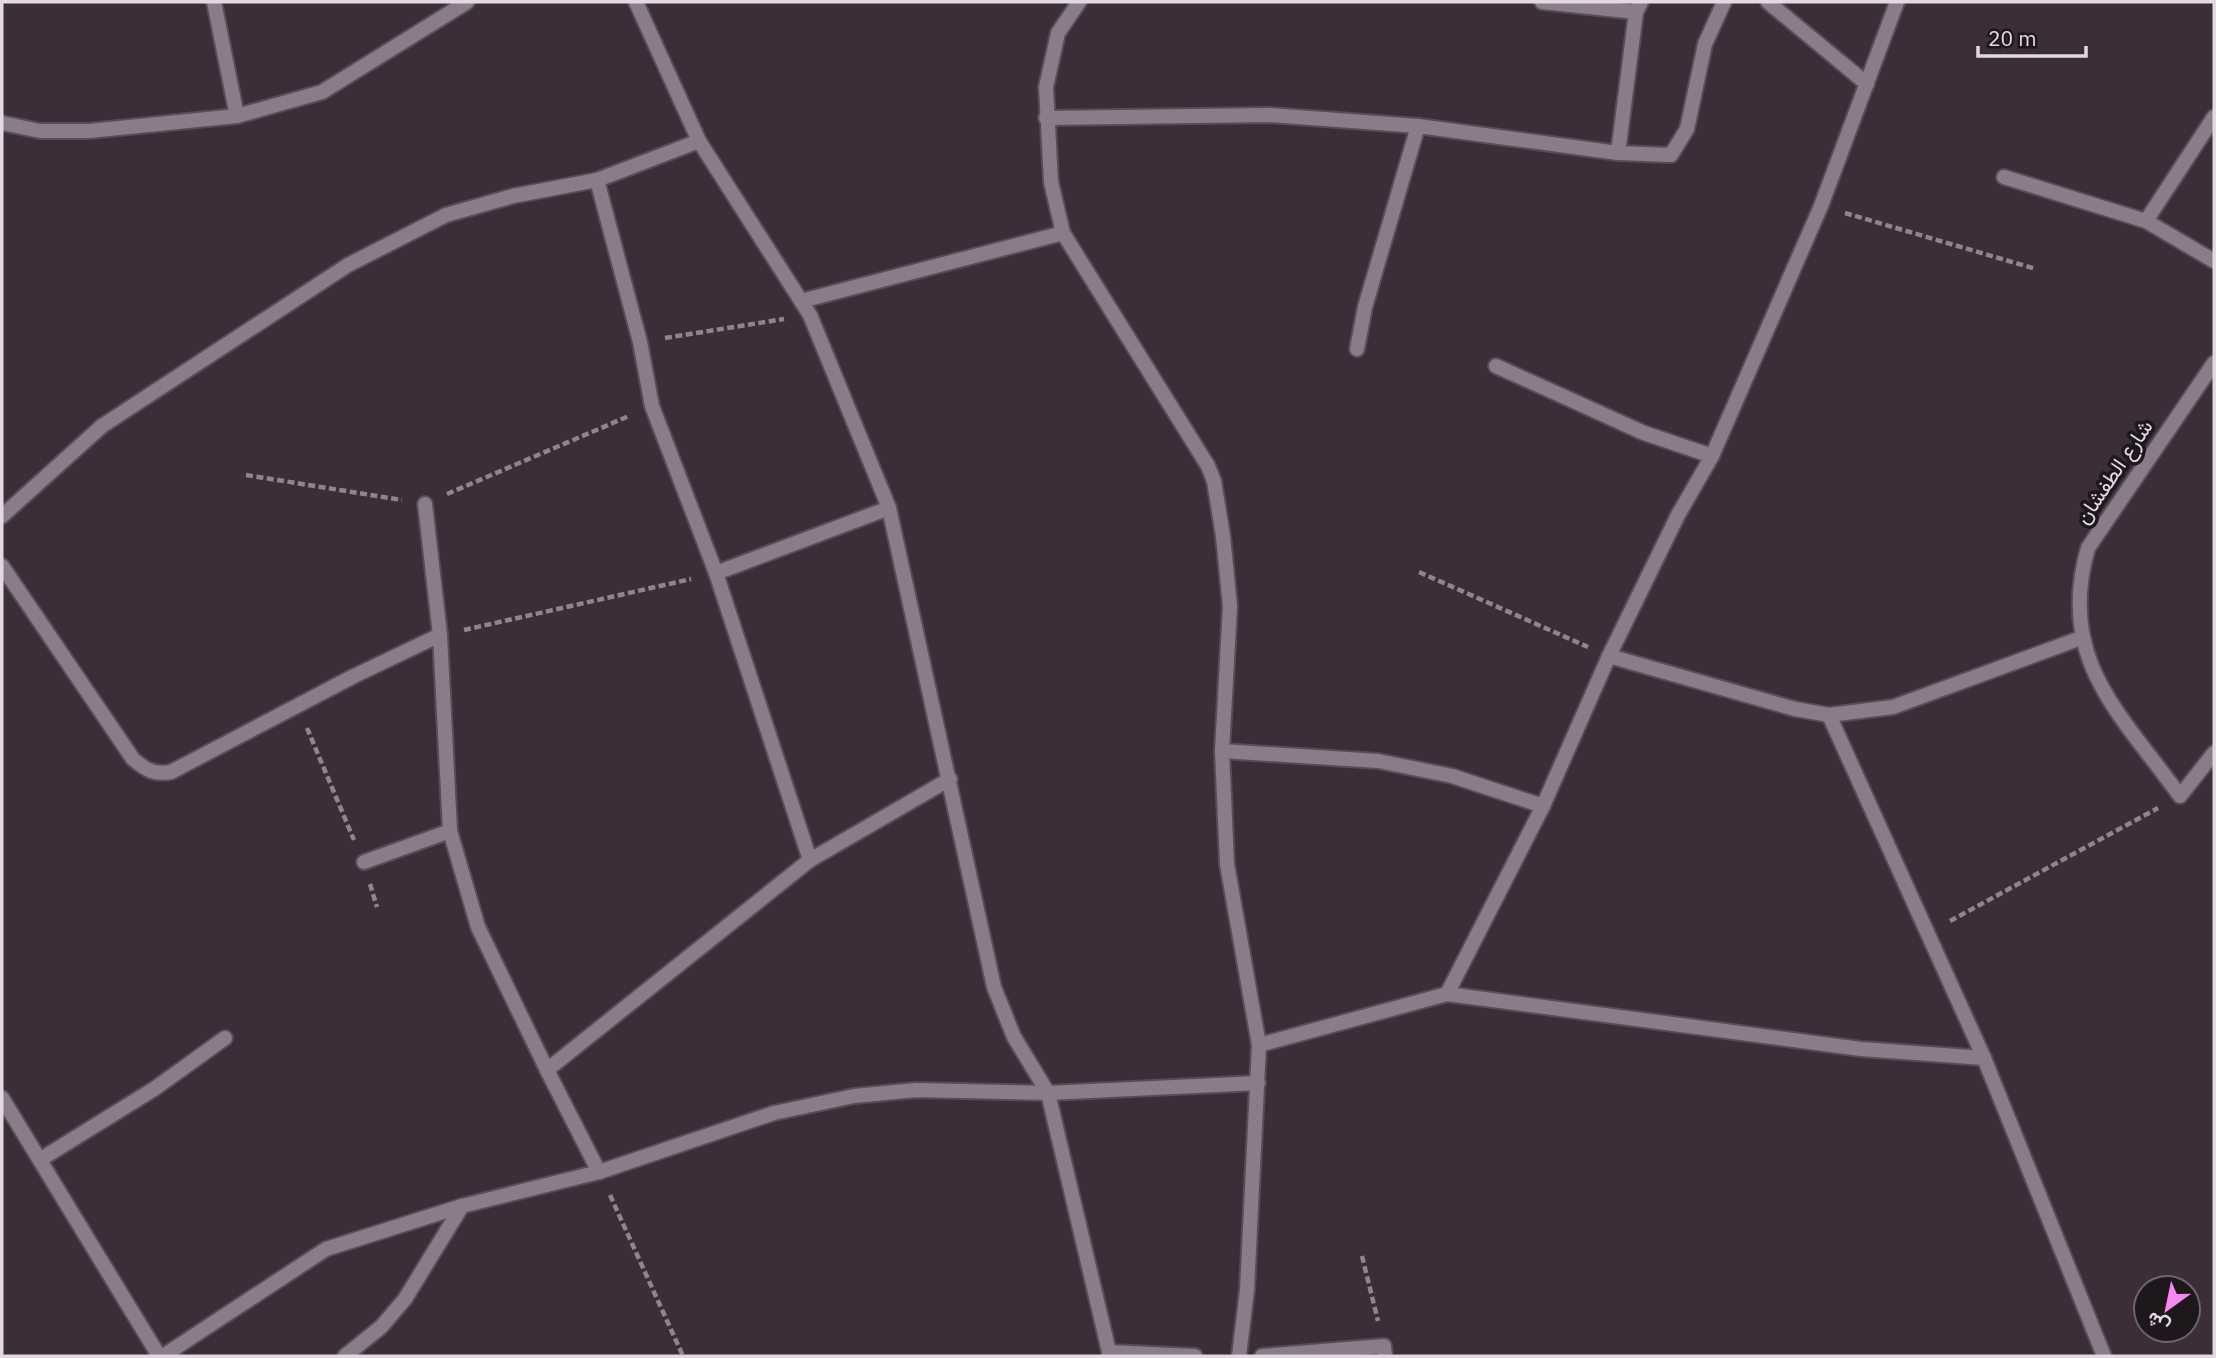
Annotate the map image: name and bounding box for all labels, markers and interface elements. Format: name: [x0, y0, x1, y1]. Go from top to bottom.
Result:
scale bar: [1978, 14, 2086, 58]
text: 20 m: [1988, 24, 2037, 52]
street label: شارع الطفشان: [2068, 414, 2159, 530]
north arrow: [2132, 1274, 2202, 1344]
text: ش: [2141, 1307, 2174, 1340]

